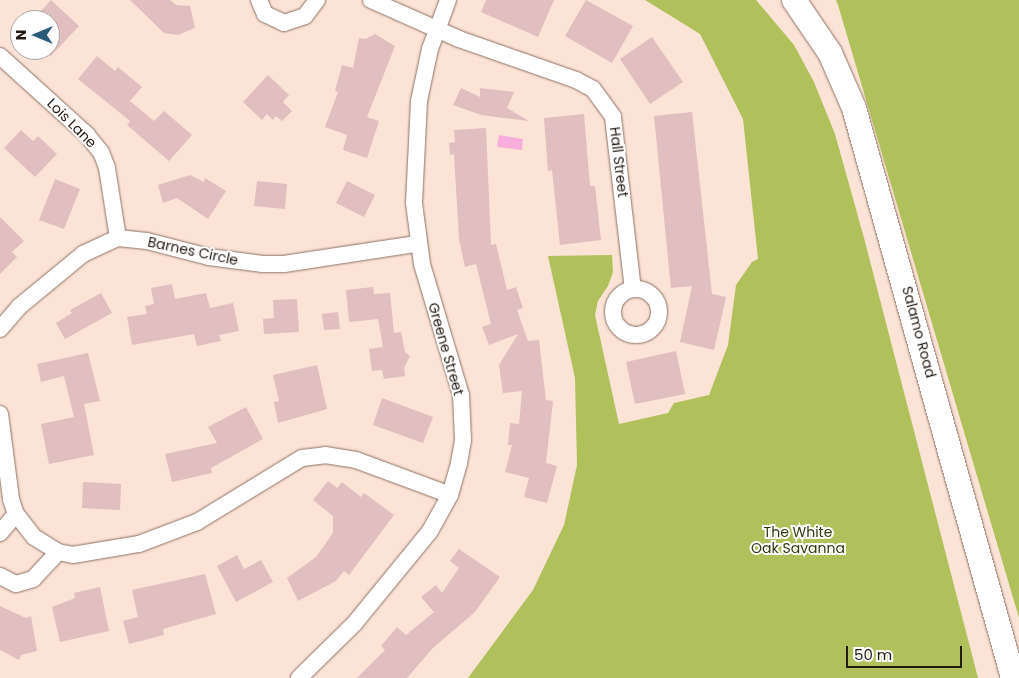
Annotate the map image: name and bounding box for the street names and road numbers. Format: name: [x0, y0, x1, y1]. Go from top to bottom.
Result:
street label: Lois Lane: [44, 95, 100, 151]
street label: Hall Street: [606, 126, 632, 198]
street label: Barnes Circle: [146, 233, 240, 269]
street label: Salamo Road: [899, 284, 939, 380]
street label: Greene Street: [425, 301, 467, 397]

